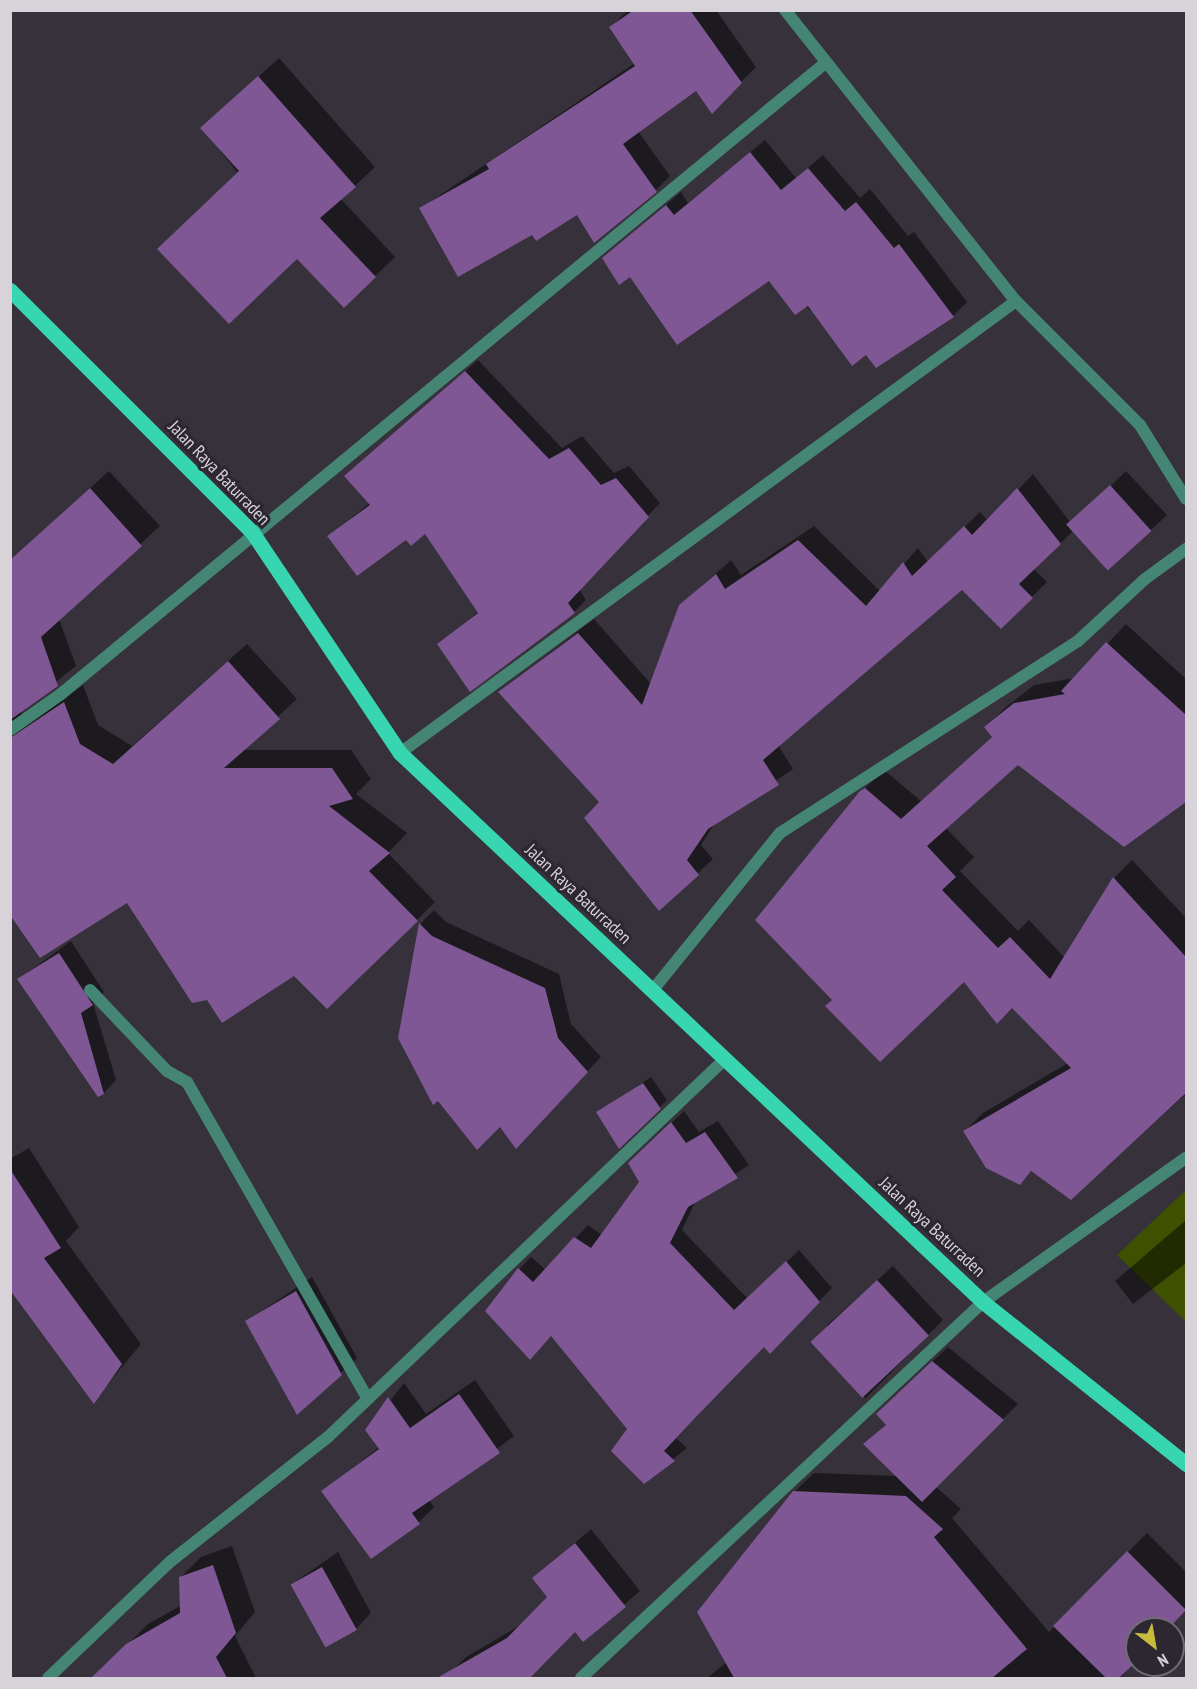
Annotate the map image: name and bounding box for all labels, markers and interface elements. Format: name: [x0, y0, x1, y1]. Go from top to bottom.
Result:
street label: Jalan Raya Baturraden: [164, 416, 274, 530]
street label: Jalan Raya Baturraden: [521, 839, 635, 949]
street label: Jalan Raya Baturraden: [875, 1172, 989, 1282]
north arrow: [1125, 1617, 1185, 1677]
text: N: [1154, 1650, 1172, 1672]

